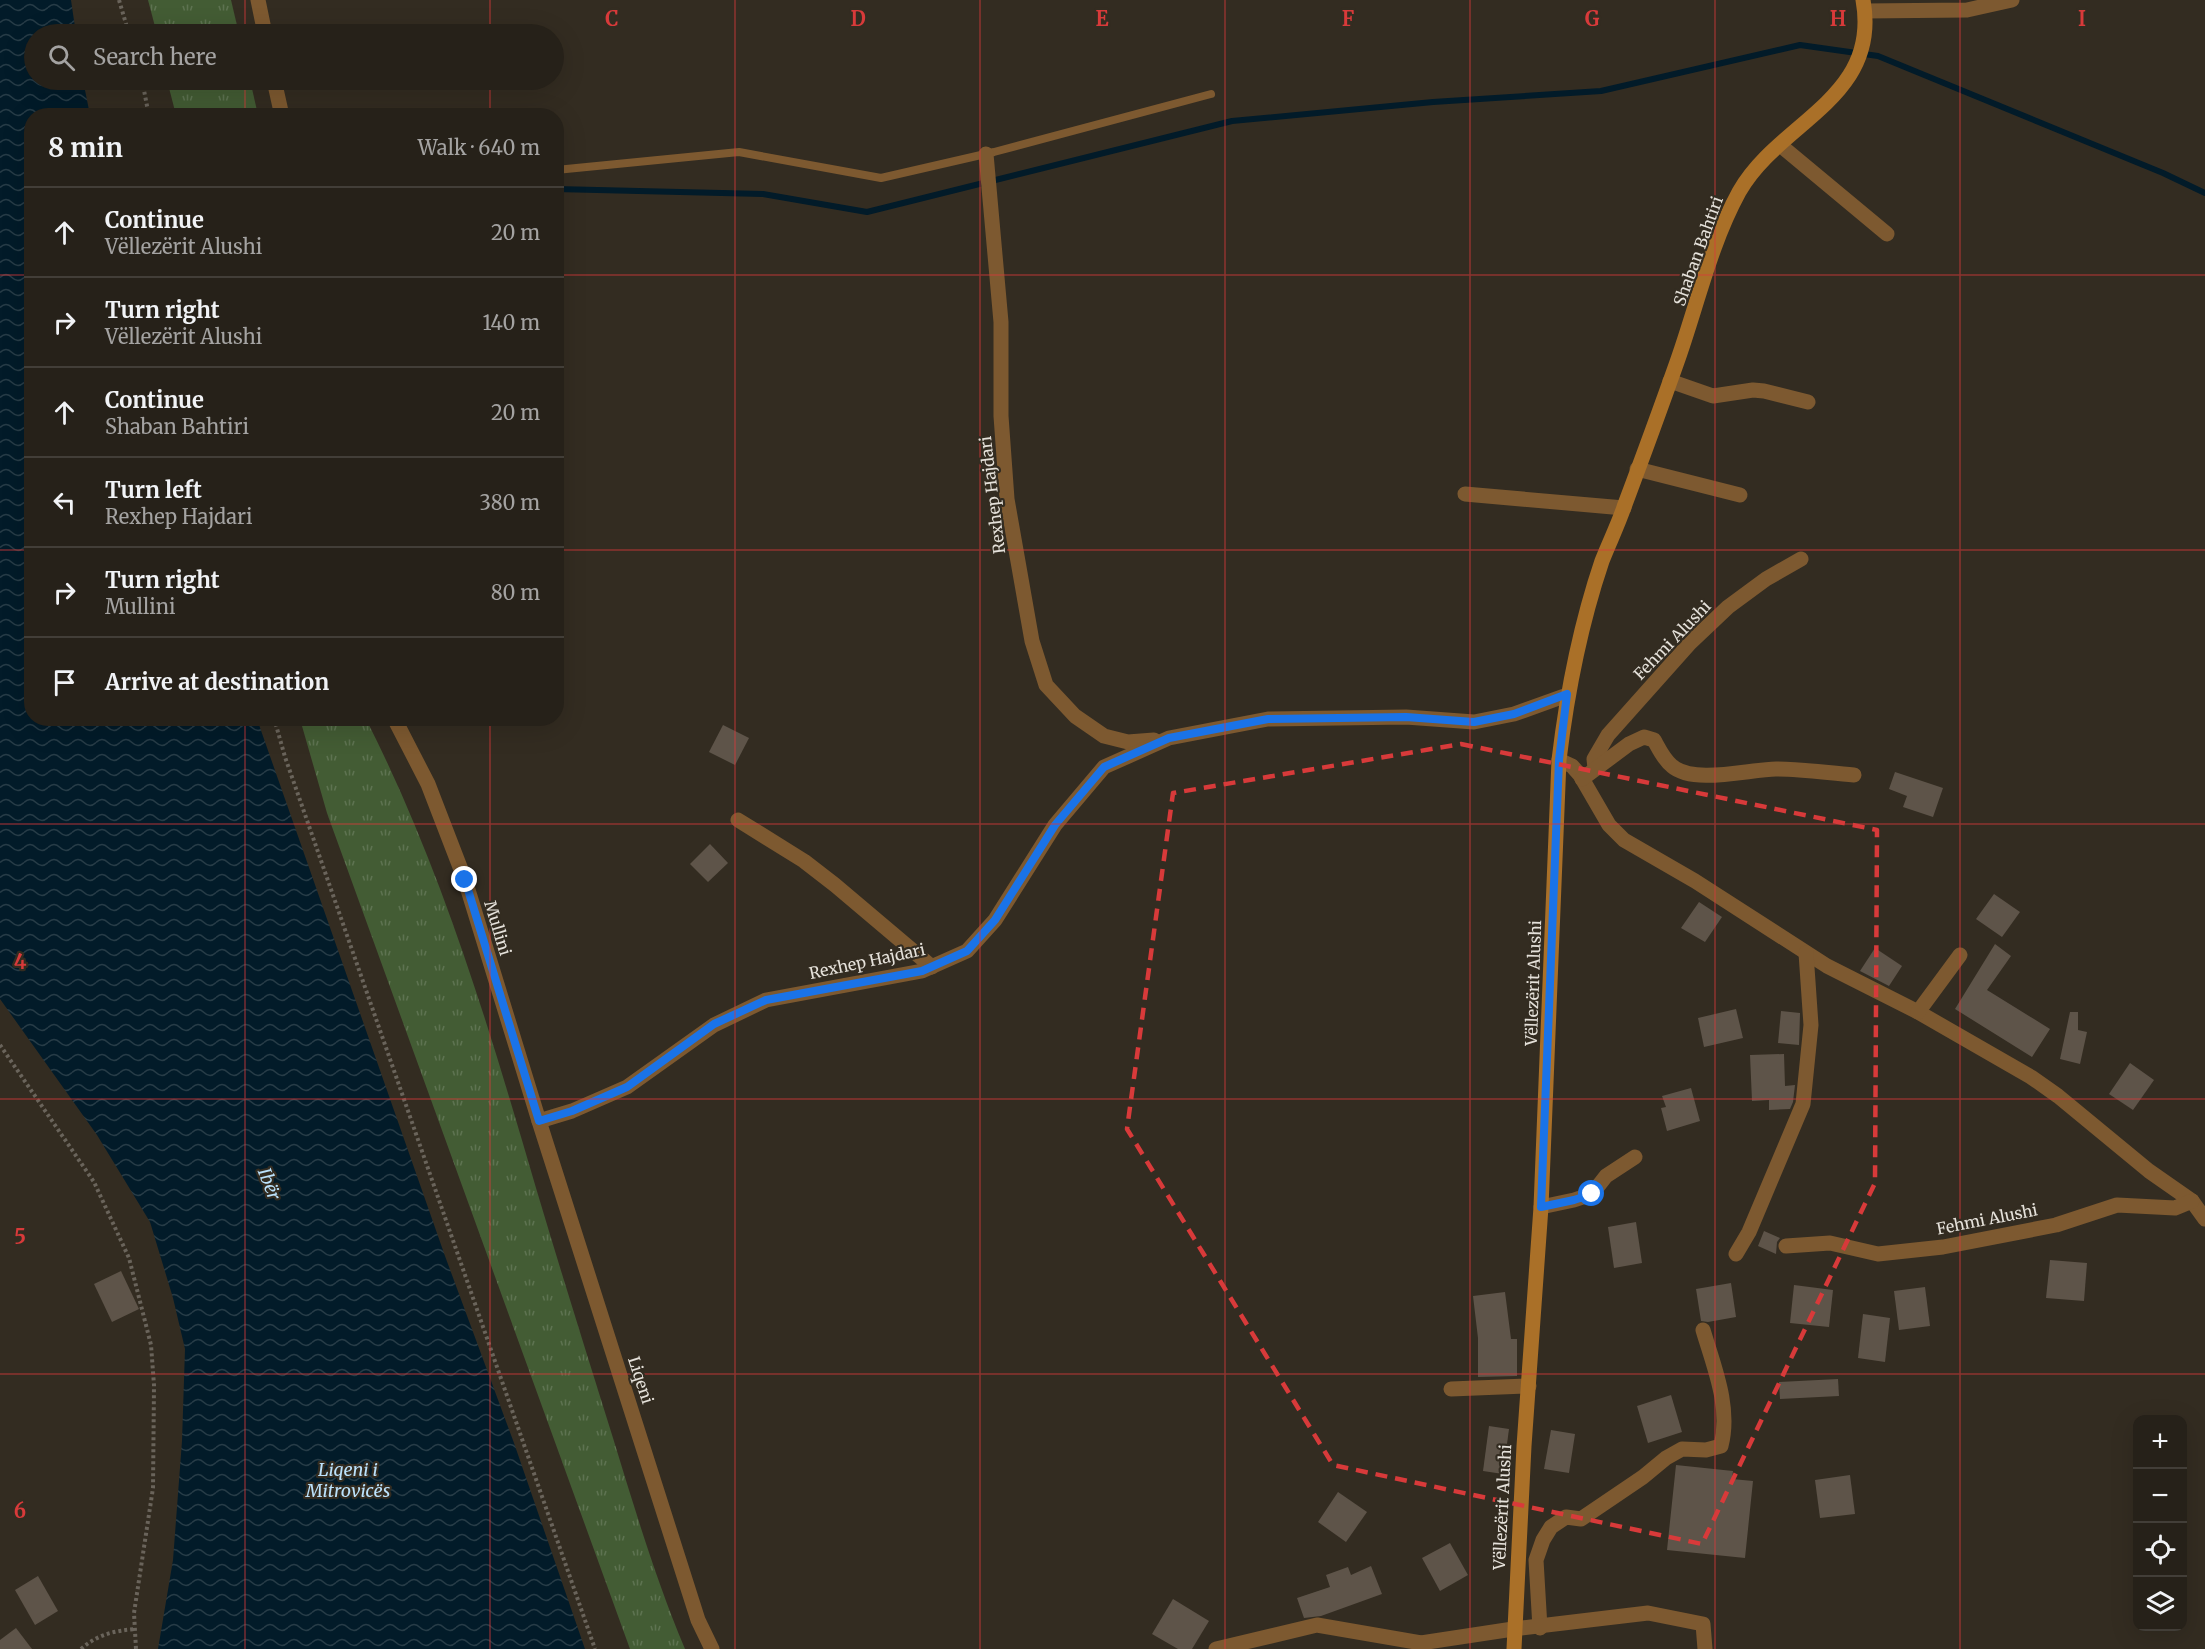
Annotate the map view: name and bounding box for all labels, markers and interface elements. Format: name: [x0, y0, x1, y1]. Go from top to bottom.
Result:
text: C: [605, 6, 619, 31]
text: D: [850, 6, 866, 31]
text: E: [1095, 6, 1109, 31]
text: F: [1342, 6, 1355, 31]
text: G: [1585, 6, 1600, 31]
text: H: [1830, 6, 1846, 31]
text: I: [2078, 6, 2086, 31]
search box: [24, 24, 564, 90]
icon: search: [45, 41, 78, 74]
text: Search here: [93, 43, 216, 71]
text: 8 min: [48, 131, 123, 164]
text: Walk · 640 m: [418, 135, 540, 160]
street label: Shaban Bahtiri: [1669, 193, 1727, 309]
text: Continue: [105, 206, 204, 234]
icon: ahead: [48, 216, 81, 249]
text: 20 m: [491, 220, 540, 245]
text: Vëllezërit Alushi: [105, 234, 262, 259]
text: Turn right: [105, 296, 219, 324]
icon: right: [48, 306, 81, 339]
text: 140 m: [483, 310, 540, 335]
text: Vëllezërit Alushi: [105, 324, 262, 349]
text: Continue: [105, 386, 204, 414]
icon: ahead: [48, 396, 81, 429]
text: 20 m: [491, 400, 540, 425]
text: Shaban Bahtiri: [105, 414, 249, 439]
street label: Rexhep Hajdari: [975, 435, 1009, 555]
text: Turn left: [105, 476, 202, 504]
icon: left: [48, 486, 81, 519]
text: 380 m: [479, 490, 540, 515]
text: Rexhep Hajdari: [105, 504, 253, 529]
text: Turn right: [105, 566, 219, 594]
icon: right: [48, 576, 81, 609]
text: 80 m: [491, 580, 540, 605]
text: Mullini: [105, 594, 175, 619]
street label: Fehmi Alushi: [1629, 596, 1715, 684]
icon: arrive: [48, 666, 81, 699]
text: Arrive at destination: [105, 668, 329, 696]
route end: [451, 866, 477, 892]
street label: Mullini: [480, 898, 516, 958]
street label: Vëllezërit Alushi: [1521, 920, 1545, 1047]
street label: Rexhep Hajdari: [807, 939, 927, 983]
text: 4: [14, 949, 27, 974]
water label: Ibër: [253, 1165, 286, 1204]
route start: [1578, 1180, 1604, 1206]
street label: Fehmi Alushi: [1935, 1199, 2039, 1239]
text: 5: [14, 1224, 26, 1249]
street label: Liqeni: [624, 1354, 658, 1406]
map controls: [2133, 1415, 2187, 1631]
button: +: [2133, 1415, 2187, 1469]
street label: Vëllezërit Alushi: [1489, 1444, 1515, 1571]
water label: Liqeni i Mitrovicës: [305, 1458, 390, 1502]
button: −: [2133, 1469, 2187, 1523]
text: 6: [14, 1498, 26, 1523]
button: locate: [2133, 1523, 2187, 1577]
button: layers: [2133, 1577, 2187, 1631]

